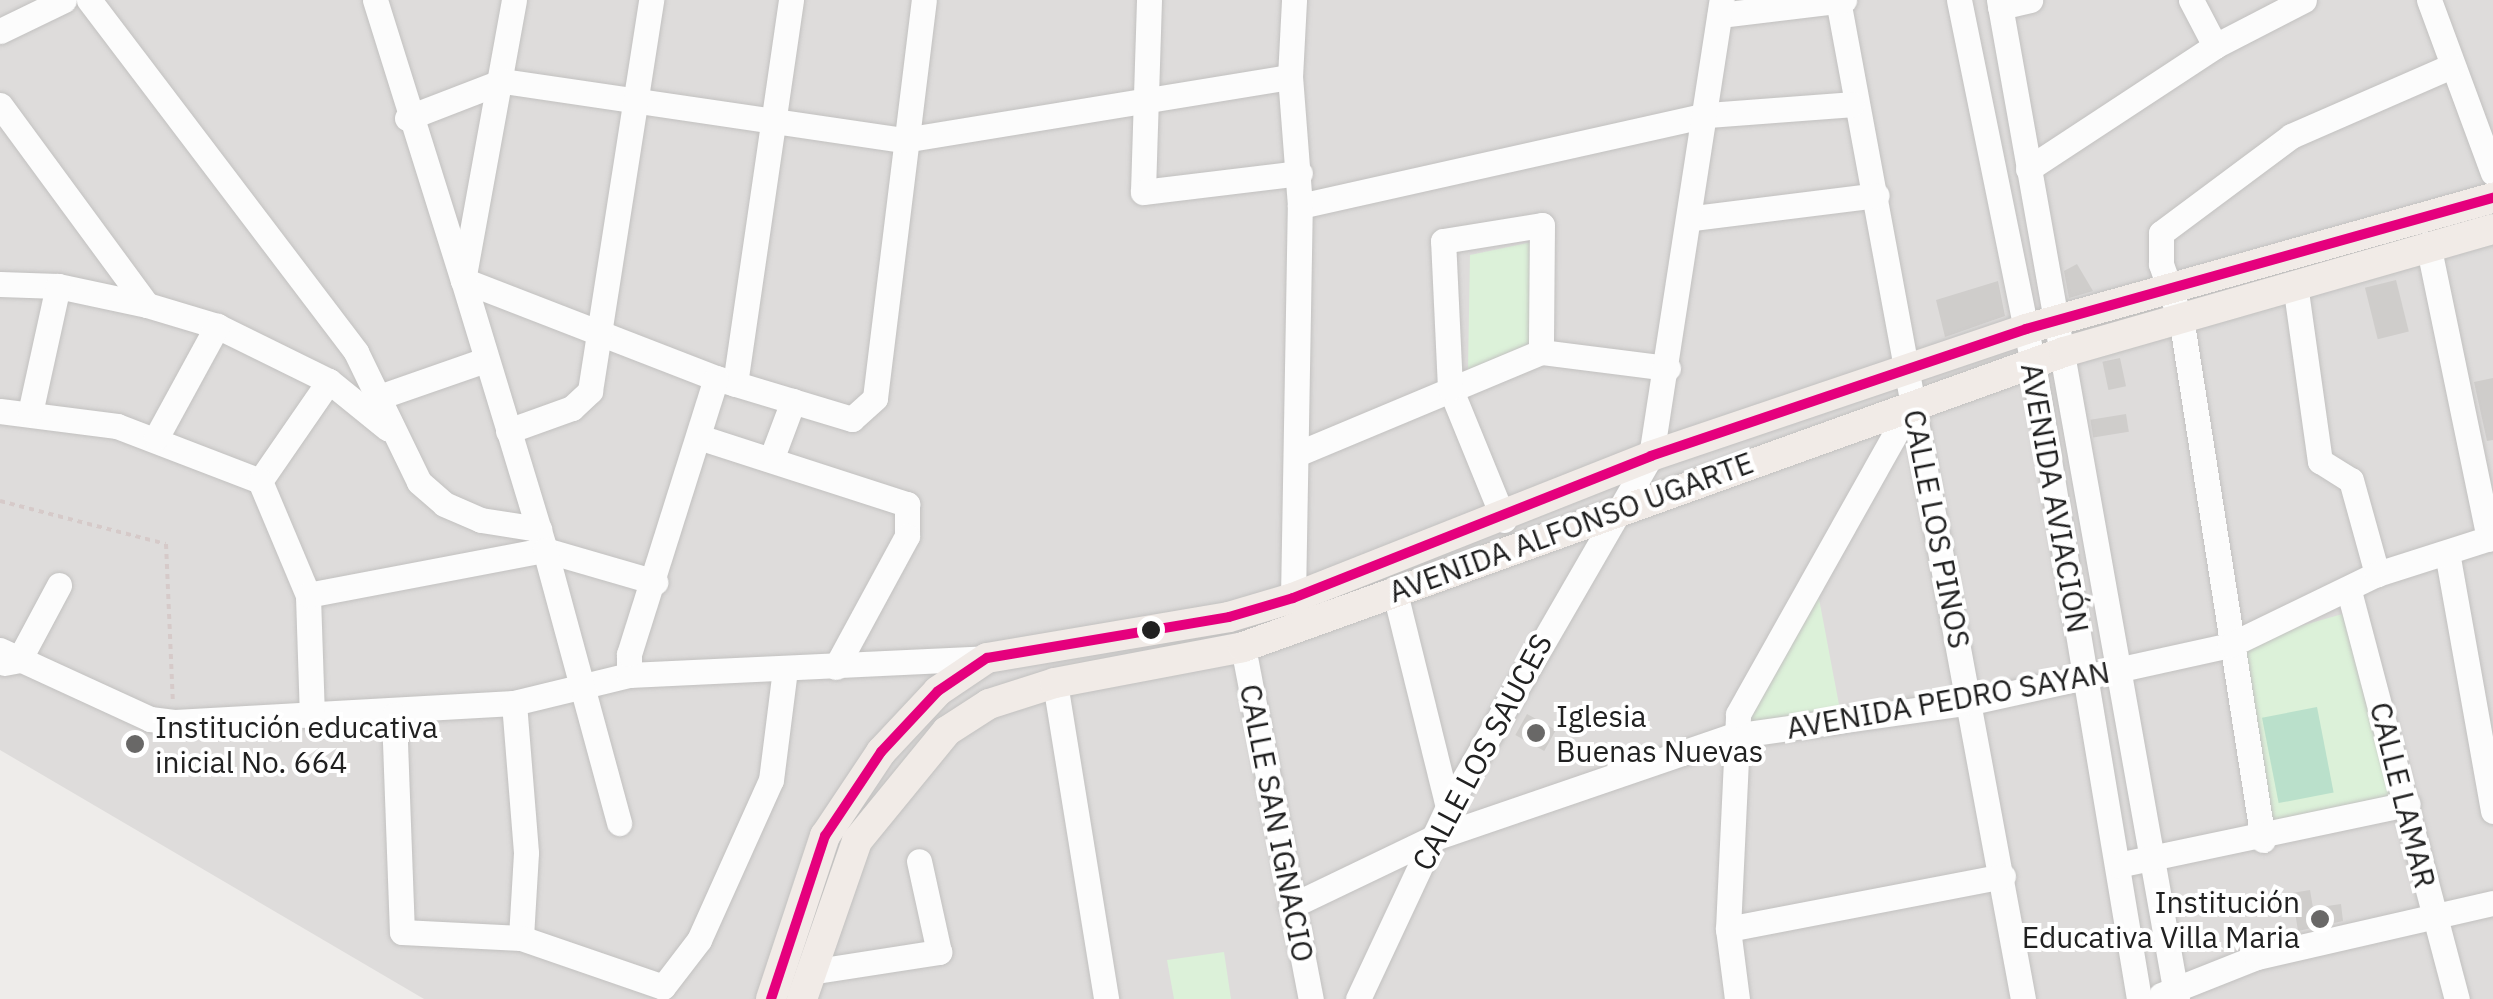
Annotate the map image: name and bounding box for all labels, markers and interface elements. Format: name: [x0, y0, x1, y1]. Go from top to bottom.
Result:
street label: AVENIDA AVIACIÓN: [2014, 360, 2096, 636]
street label: CALLE LOS PINOS: [1896, 407, 1978, 651]
street label: AVENIDA ALFONSO UGARTE: [1384, 444, 1758, 610]
unlabelled marker: [1141, 620, 1161, 640]
street label: CALLE LOS SAUCES: [1404, 628, 1560, 876]
street label: AVENIDA PEDRO SAYAN: [1784, 654, 2112, 746]
street label: CALLE SAN IGNACIO: [1232, 681, 1322, 965]
place label: Iglesia Buenas Nuevas: [1556, 698, 1763, 768]
street label: CALLE LAMAR: [2363, 698, 2443, 892]
place label: Institución educativa inicial No. 664: [155, 709, 438, 780]
marker: Iglesia Buenas Nuevas: [1525, 722, 1547, 744]
marker: Institución educativa inicial No. 664: [124, 733, 146, 755]
place label: Institución Educativa Villa Maria: [2022, 884, 2300, 954]
marker: Institución Educativa Villa Maria: [2309, 908, 2331, 930]

